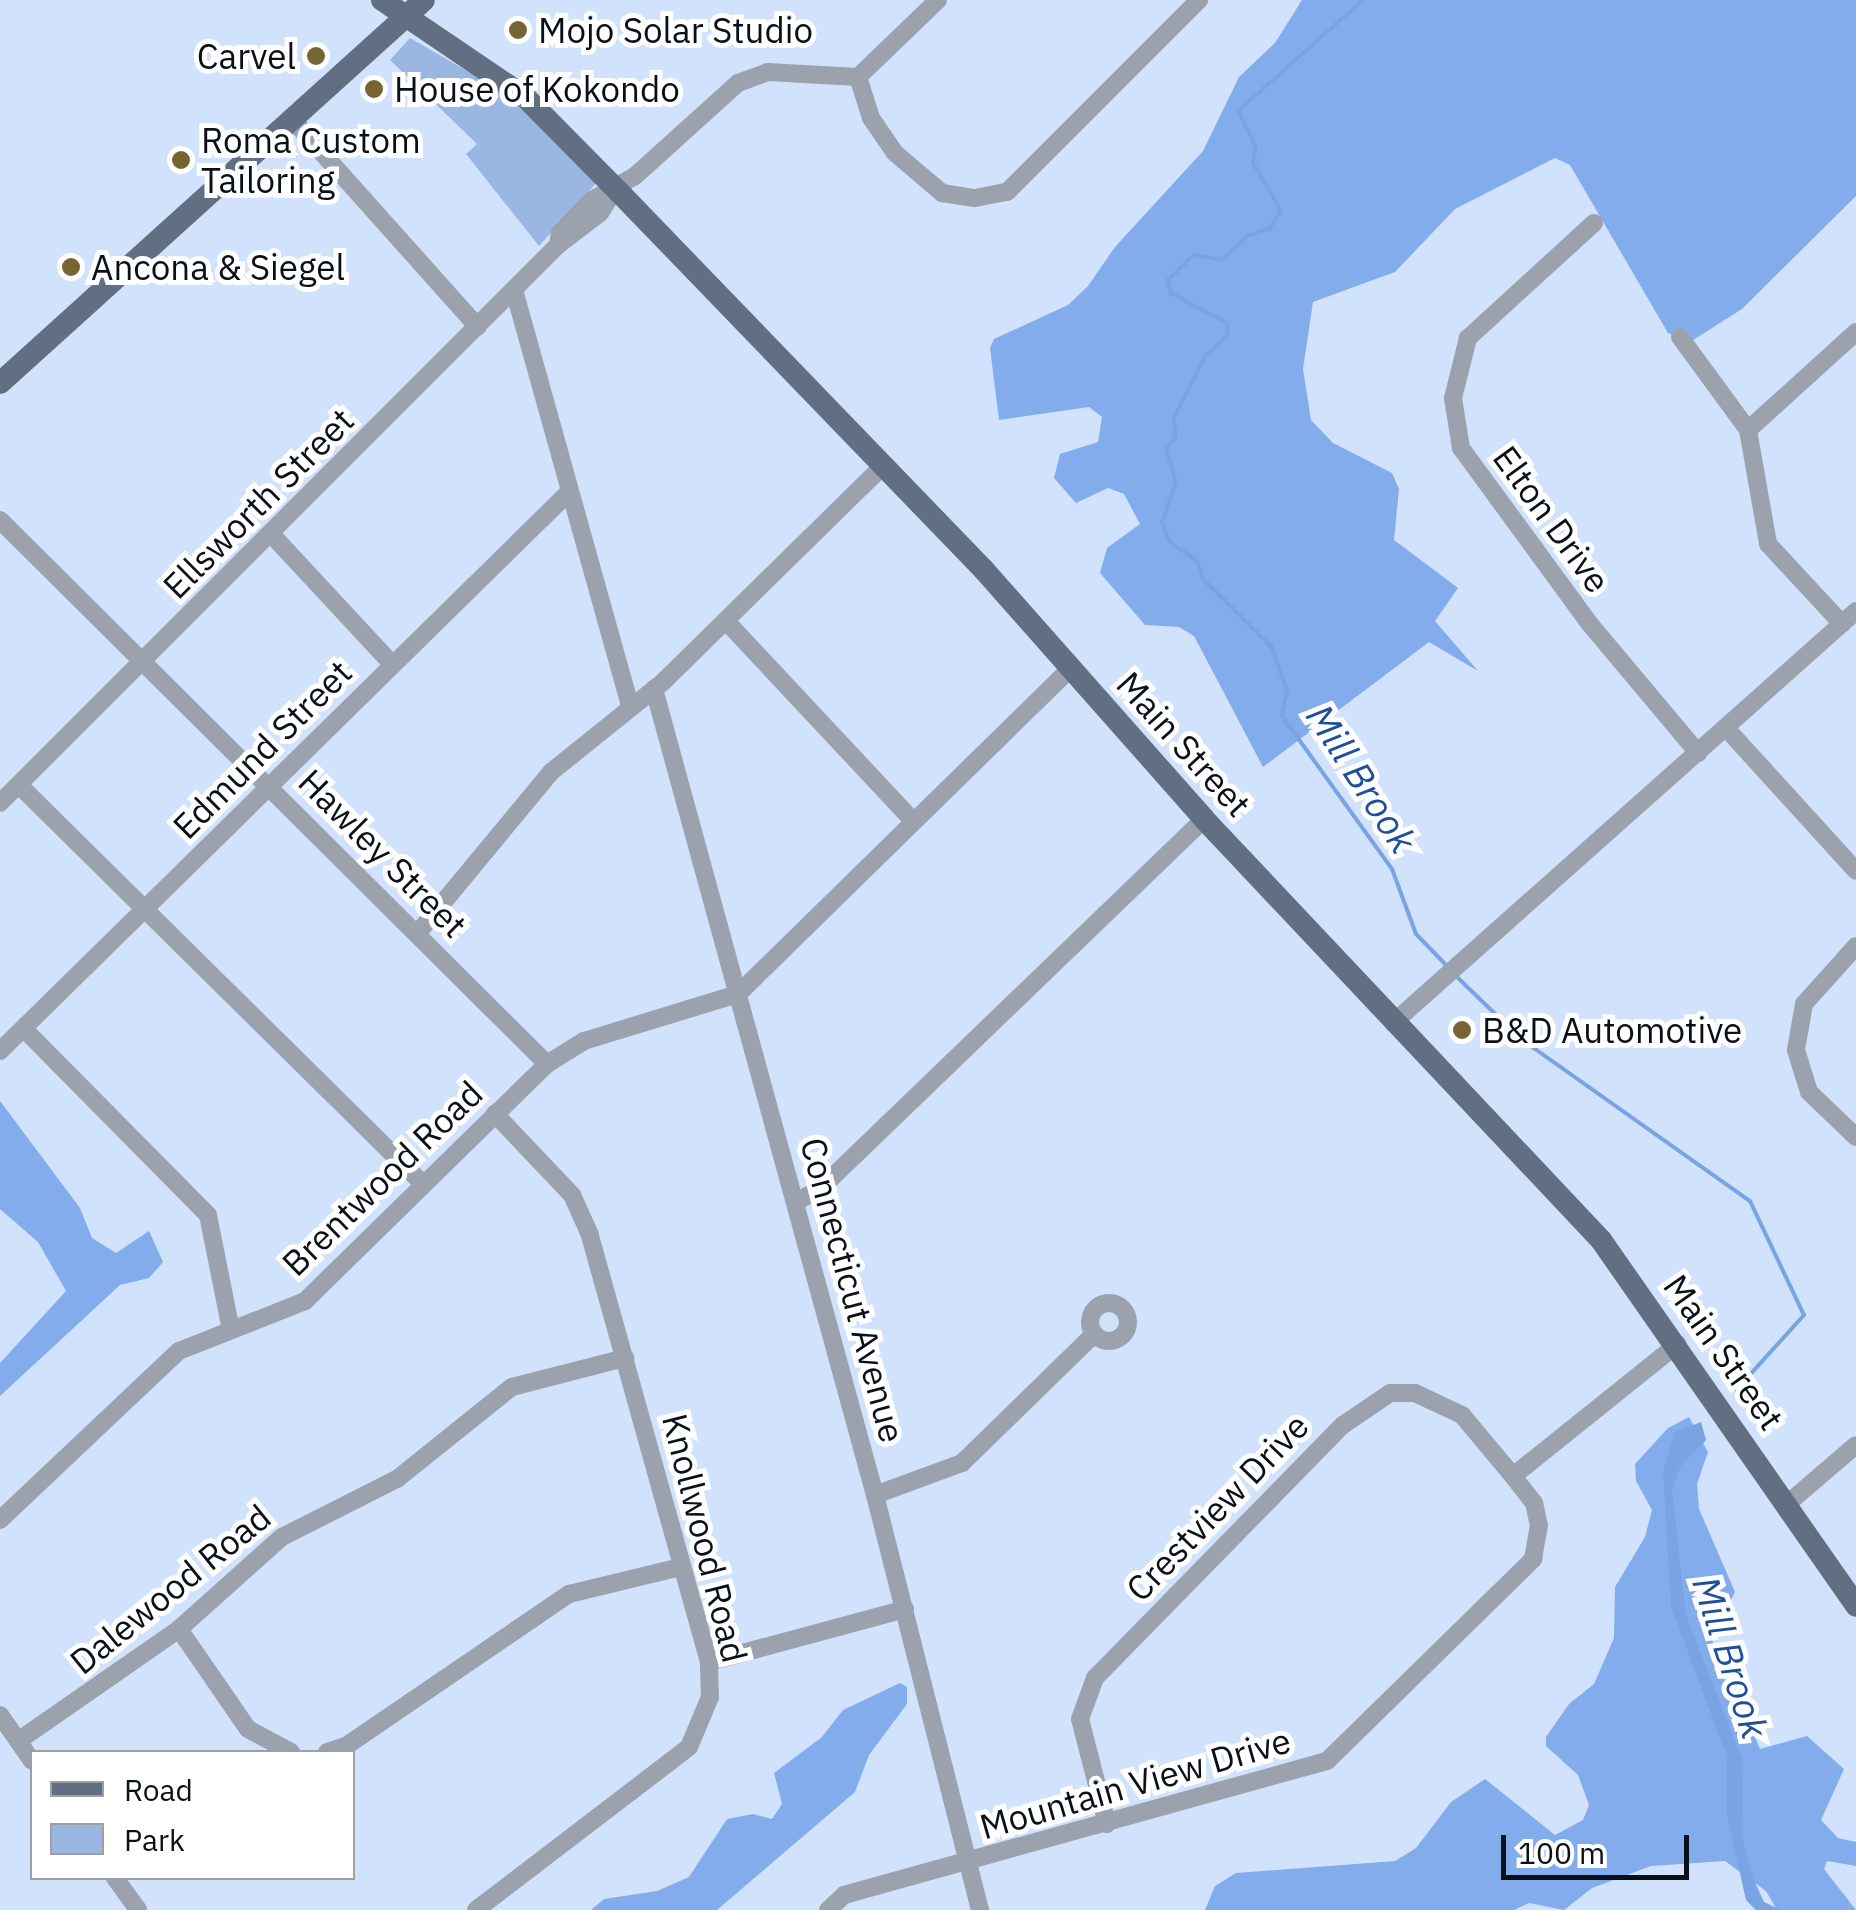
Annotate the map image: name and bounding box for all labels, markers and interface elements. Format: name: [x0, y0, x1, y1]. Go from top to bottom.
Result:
place label: Mojo Solar Studio: [538, 9, 813, 51]
marker: Mojo Solar Studio: [507, 19, 529, 41]
place label: Carvel: [197, 35, 296, 77]
marker: Carvel: [305, 45, 327, 67]
place label: House of Kokondo: [394, 68, 680, 110]
marker: House of Kokondo: [363, 78, 385, 100]
place label: Roma Custom Tailoring: [201, 119, 421, 201]
marker: Roma Custom Tailoring: [170, 149, 192, 171]
place label: Ancona & Siegel: [91, 246, 345, 288]
marker: Ancona & Siegel: [60, 256, 82, 278]
street label: Ellsworth Street: [154, 399, 362, 607]
street label: Elton Drive: [1485, 438, 1619, 600]
street label: Edmund Street: [164, 651, 360, 847]
street label: Main Street: [1108, 663, 1260, 825]
water label: Mill Brook: [1297, 695, 1427, 861]
street label: Hawley Street: [290, 760, 476, 946]
place label: B&D Automotive: [1482, 1009, 1742, 1051]
marker: B&D Automotive: [1451, 1019, 1473, 1041]
street label: Brentwood Road: [273, 1072, 491, 1284]
street label: Connecticut Avenue: [792, 1133, 914, 1447]
street label: Main Street: [1655, 1266, 1793, 1438]
street label: Crestview Drive: [1117, 1405, 1317, 1609]
street label: Knollwood Road: [654, 1409, 756, 1667]
street label: Dalewood Road: [61, 1495, 279, 1683]
water label: Mill Brook: [1683, 1570, 1779, 1744]
street label: Mountain View Drive: [975, 1719, 1295, 1847]
legend: [30, 1750, 355, 1880]
text: Road: [124, 1770, 193, 1809]
scale bar: [1506, 1815, 1694, 1877]
text: Park: [124, 1820, 185, 1859]
text: 100 m: [1518, 1833, 1605, 1872]

